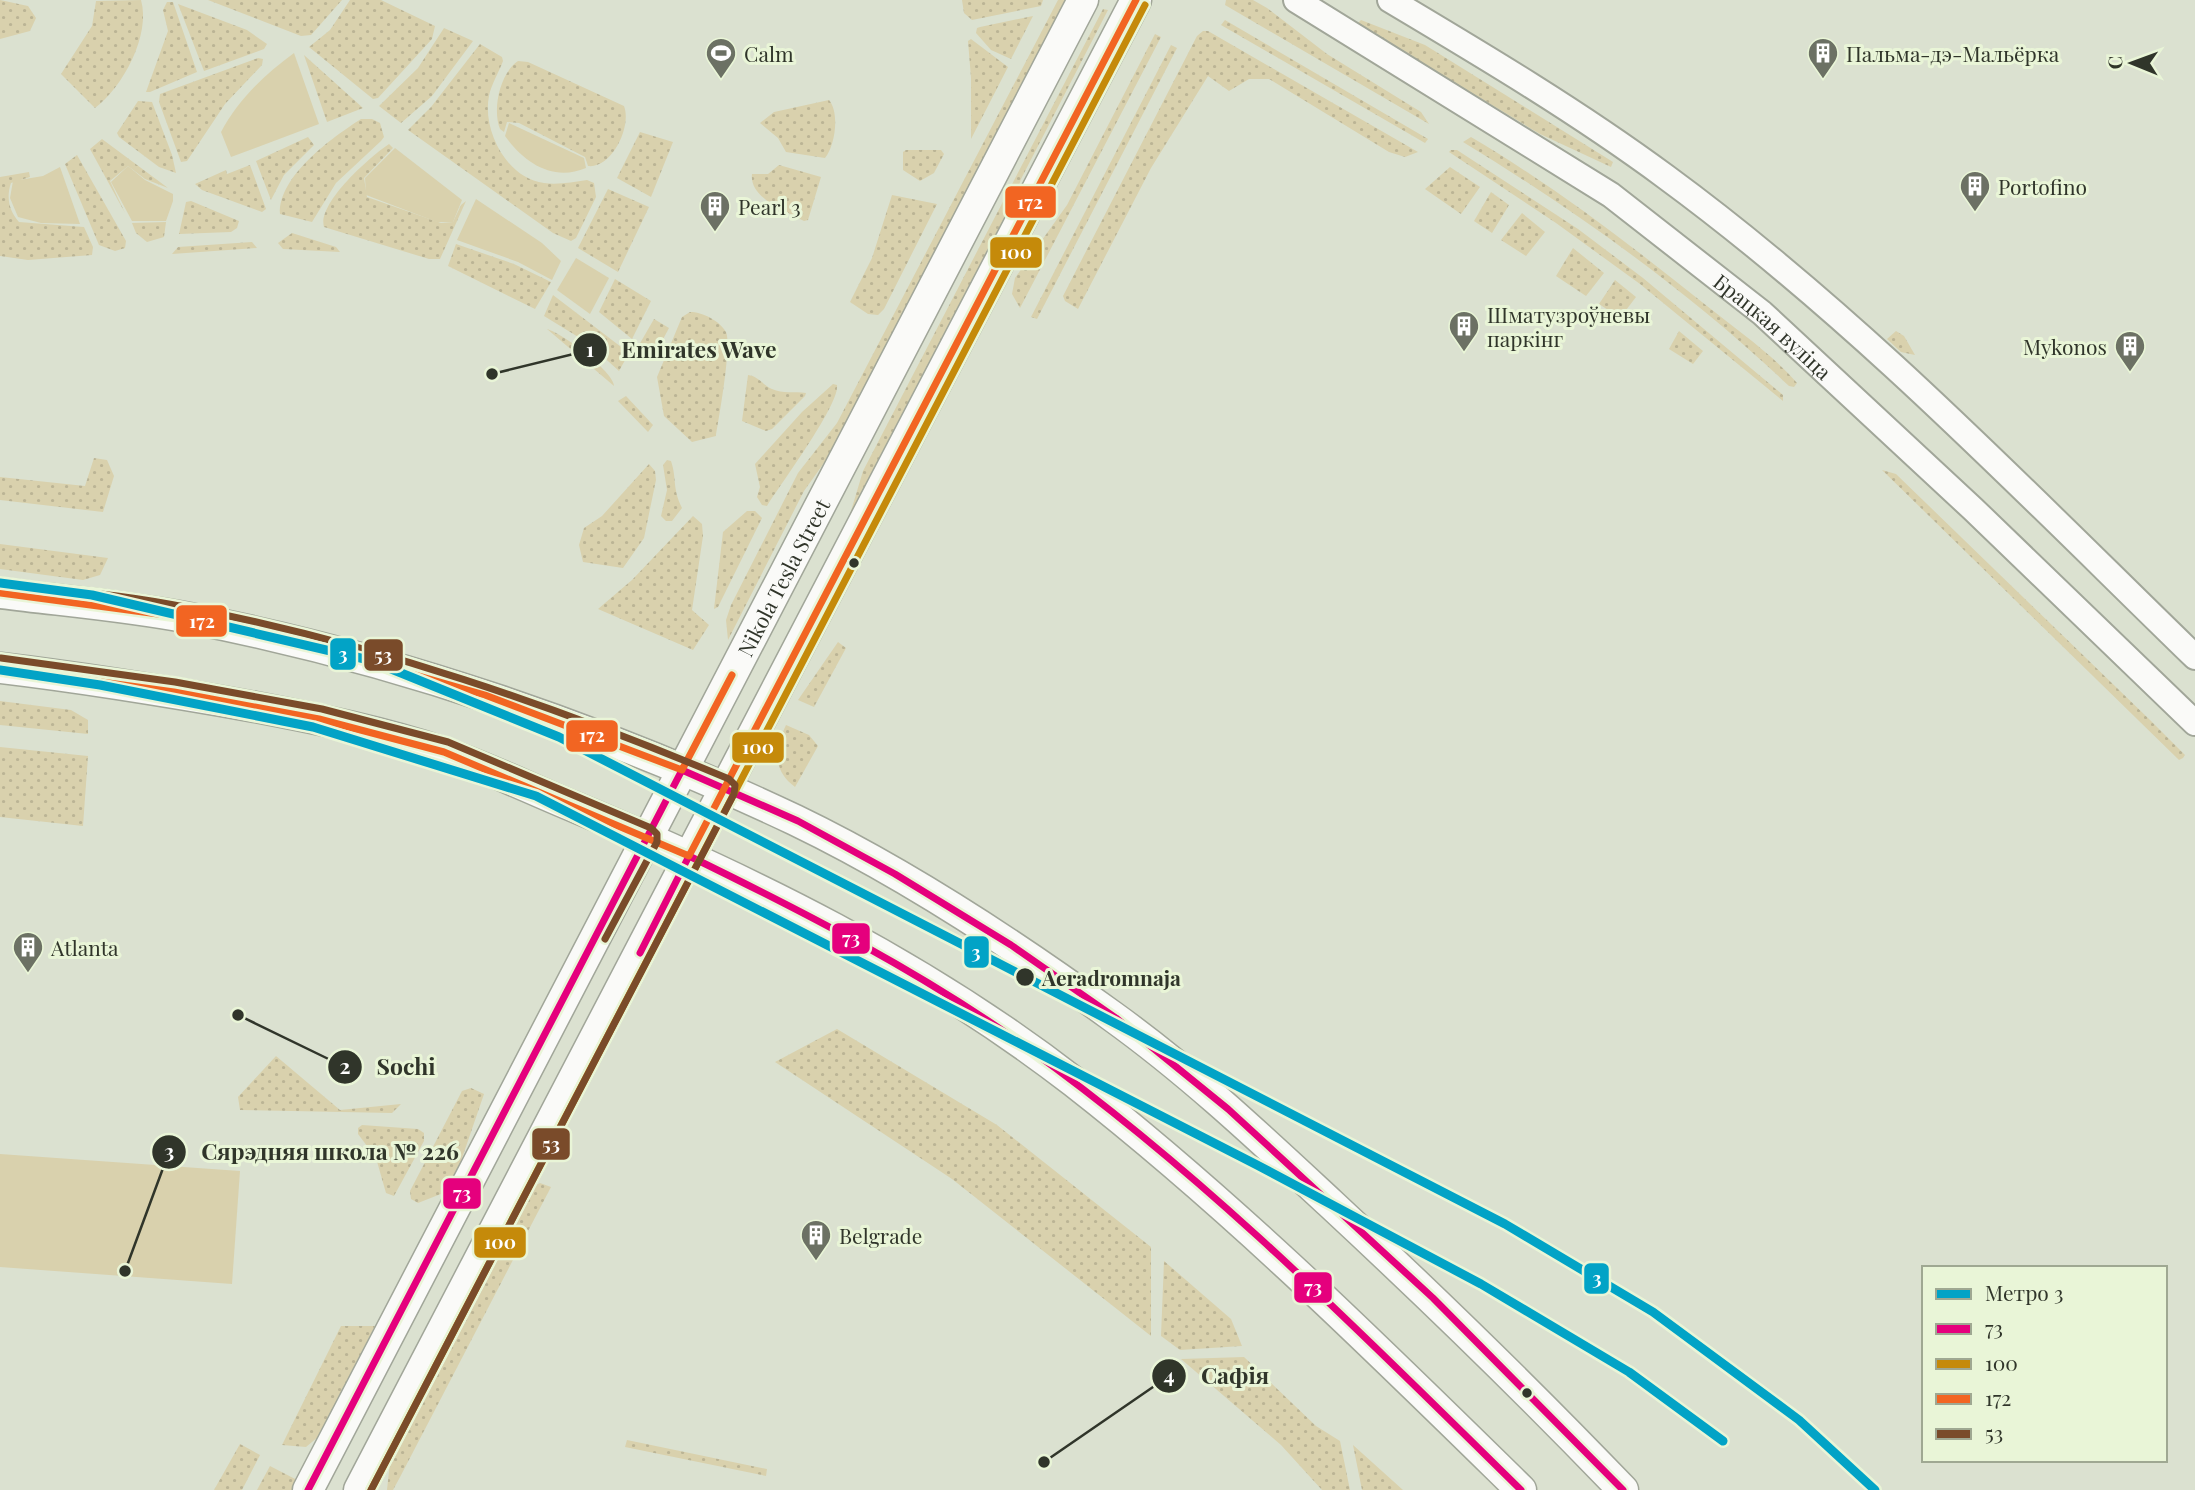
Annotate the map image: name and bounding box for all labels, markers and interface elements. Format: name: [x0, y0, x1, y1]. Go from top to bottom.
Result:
north arrow: [2097, 28, 2167, 98]
sports icon: Calm: [704, 36, 738, 80]
building icon: Пальма-дэ-Мальёрка: [1806, 36, 1840, 80]
place label: Calm: [744, 39, 794, 67]
place label: Пальма-дэ-Мальёрка: [1846, 39, 2060, 67]
text: С: [2101, 56, 2127, 70]
building icon: Portofino: [1958, 169, 1992, 213]
place label: Portofino: [1998, 172, 2087, 200]
line badge: 172: [1004, 185, 1057, 219]
text: 172: [1017, 188, 1043, 214]
building icon: Pearl 3: [698, 189, 732, 233]
place label: Pearl 3: [738, 192, 801, 220]
line badge: 100: [989, 236, 1043, 269]
text: 100: [1000, 238, 1032, 264]
street label: Брацкая вуліца: [1708, 267, 1839, 386]
place label: Шматузроўневы паркінг: [1487, 300, 1650, 352]
building icon: Шматузроўневы паркінг: [1447, 309, 1481, 353]
callout: Emirates Wave: [572, 328, 791, 372]
building icon: Mykonos: [2113, 329, 2147, 373]
place label: Mykonos: [2023, 332, 2107, 360]
text: Emirates Wave: [621, 333, 777, 364]
text: 1: [586, 334, 594, 362]
street label: Nikola Tesla Street: [730, 493, 836, 661]
unlabelled marker: [847, 556, 861, 570]
line badge: 172: [175, 604, 228, 638]
text: 172: [189, 607, 215, 633]
line badge: 3: [329, 637, 357, 671]
line badge: 53: [363, 638, 404, 672]
text: 3: [338, 640, 348, 666]
text: 53: [374, 641, 392, 667]
line badge: 172: [565, 719, 619, 753]
text: 172: [579, 721, 605, 747]
line badge: 100: [731, 731, 785, 764]
text: 100: [742, 733, 774, 759]
line badge: 73: [831, 922, 871, 955]
text: 73: [842, 924, 860, 950]
building icon: Atlanta: [11, 930, 45, 974]
place label: Atlanta: [50, 933, 119, 961]
line badge: 3: [963, 935, 990, 969]
text: 3: [971, 938, 981, 964]
place label: Aeradromnaja: [1041, 963, 1181, 991]
marker: Aeradromnaja: [1014, 966, 1036, 988]
callout: Sochi: [328, 1045, 450, 1089]
text: Sochi: [376, 1050, 436, 1081]
text: 2: [340, 1051, 351, 1079]
line badge: 53: [531, 1127, 571, 1161]
callout: Сярэдняя школа № 226: [152, 1130, 473, 1174]
text: 53: [542, 1130, 560, 1156]
text: Сярэдняя школа № 226: [201, 1135, 459, 1166]
text: 3: [164, 1136, 174, 1164]
line badge: 73: [442, 1177, 482, 1210]
text: 73: [453, 1179, 471, 1205]
building icon: Belgrade: [799, 1218, 833, 1262]
place label: Belgrade: [839, 1221, 922, 1249]
line badge: 100: [473, 1226, 527, 1259]
text: 100: [484, 1228, 516, 1254]
line badge: 3: [1583, 1262, 1610, 1295]
text: 3: [1592, 1264, 1602, 1290]
legend: [1922, 1266, 2167, 1462]
line badge: 73: [1293, 1271, 1333, 1304]
text: 73: [1304, 1273, 1322, 1299]
text: Метро 3: [1985, 1278, 2064, 1306]
text: 73: [1985, 1313, 2003, 1341]
text: 100: [1985, 1348, 2018, 1376]
callout: Сафія: [1152, 1354, 1283, 1398]
text: Сафія: [1201, 1359, 1269, 1390]
text: 4: [1163, 1360, 1175, 1388]
text: 172: [1985, 1383, 2011, 1411]
unlabelled marker: [1520, 1386, 1534, 1400]
text: 53: [1985, 1418, 2003, 1446]

